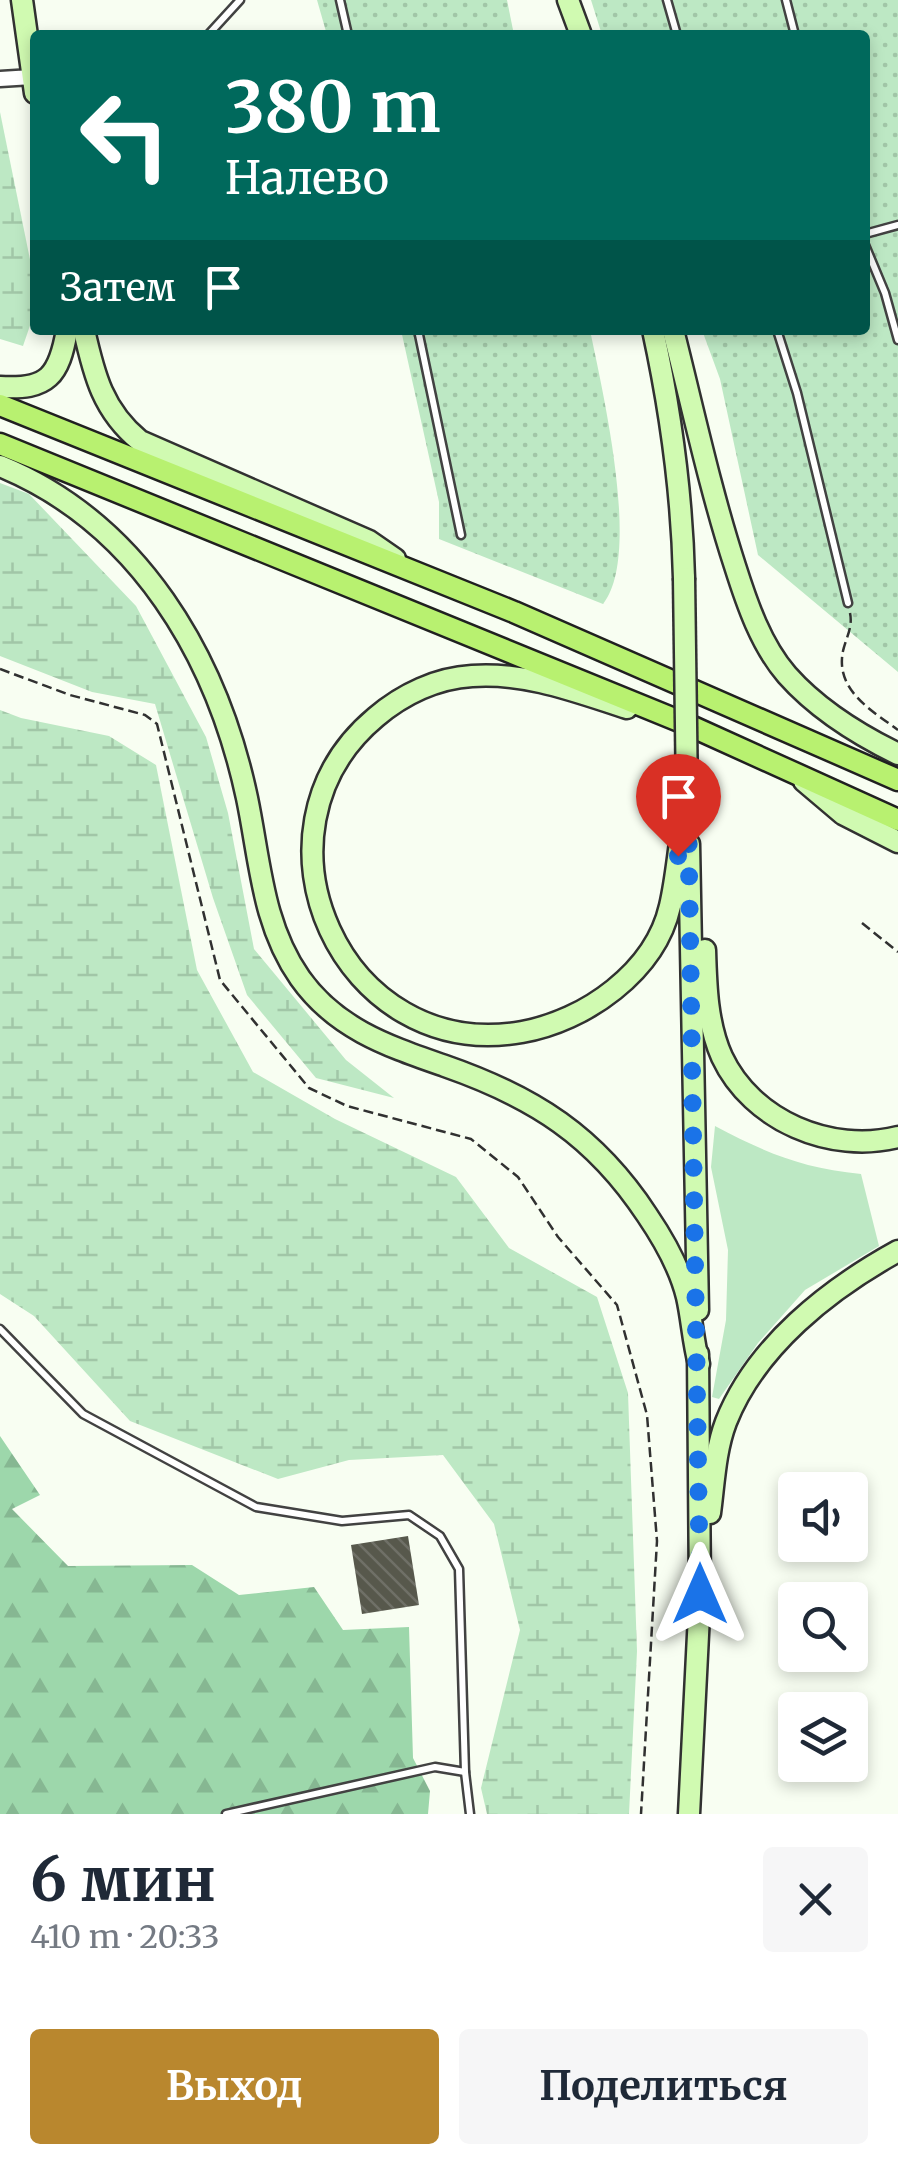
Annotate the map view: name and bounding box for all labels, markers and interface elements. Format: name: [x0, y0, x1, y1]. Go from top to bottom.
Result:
text: 380 m: [225, 63, 441, 151]
icon: left: [60, 70, 190, 200]
text: Налево: [225, 150, 389, 206]
icon: arrive: [196, 260, 251, 315]
text: Затем: [60, 264, 176, 311]
pin: [636, 754, 721, 857]
icon: arrive: [651, 769, 706, 824]
map controls: [778, 1472, 868, 1782]
button: sound: [778, 1472, 868, 1562]
position arrow: [648, 1542, 752, 1646]
button: search: [778, 1582, 868, 1672]
button: layers: [778, 1692, 868, 1782]
text: 6 мин: [30, 1842, 216, 1917]
button: close: [763, 1847, 868, 1952]
text: 410 m · 20:33: [30, 1917, 220, 1957]
button: Выход: [30, 2029, 439, 2144]
button: Поделиться: [459, 2029, 868, 2144]

